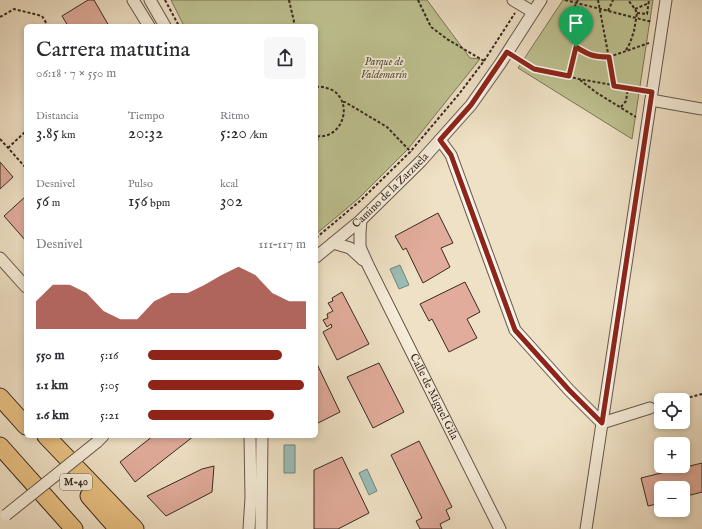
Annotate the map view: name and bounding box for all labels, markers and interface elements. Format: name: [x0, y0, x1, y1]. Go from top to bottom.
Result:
pin: [559, 6, 593, 47]
icon: arrive: [565, 12, 587, 34]
text: Carrera matutina: [36, 36, 190, 64]
button: share: [264, 37, 306, 79]
park label: Parque de Valdemarín: [361, 55, 407, 82]
text: 06:18 · 7 × 550 m: [36, 65, 116, 82]
text: Distancia: [36, 109, 78, 123]
text: Tiempo: [128, 109, 164, 123]
text: Ritmo: [220, 109, 249, 123]
text: 3.85: [36, 123, 59, 144]
text: 20:32: [128, 123, 163, 144]
text: 5:20: [220, 123, 247, 144]
text: km: [59, 128, 76, 142]
text: /km: [247, 128, 268, 142]
street label: Camino de la Zarzuela: [349, 150, 432, 231]
text: Desnivel: [36, 177, 75, 191]
text: Pulso: [128, 177, 153, 191]
text: kcal: [220, 177, 238, 191]
text: 56: [36, 191, 49, 212]
text: 156: [128, 191, 148, 212]
text: 302: [220, 191, 243, 212]
text: m: [49, 196, 60, 210]
text: bpm: [148, 196, 170, 210]
text: Desnivel: [36, 236, 83, 253]
text: 111–117 m: [258, 236, 306, 253]
text: 550 m: [36, 347, 65, 364]
text: 5:16: [100, 347, 118, 364]
street label: Calle de Miguel Gila: [406, 351, 461, 442]
text: 1.1 km: [36, 377, 68, 394]
text: 5:05: [100, 377, 119, 394]
map controls: [654, 393, 690, 517]
button: locate: [654, 393, 690, 429]
text: 1.6 km: [36, 407, 69, 424]
text: 5:21: [100, 407, 119, 424]
button: +: [654, 437, 690, 473]
road number: M-40: [60, 474, 92, 490]
button: −: [654, 481, 690, 517]

